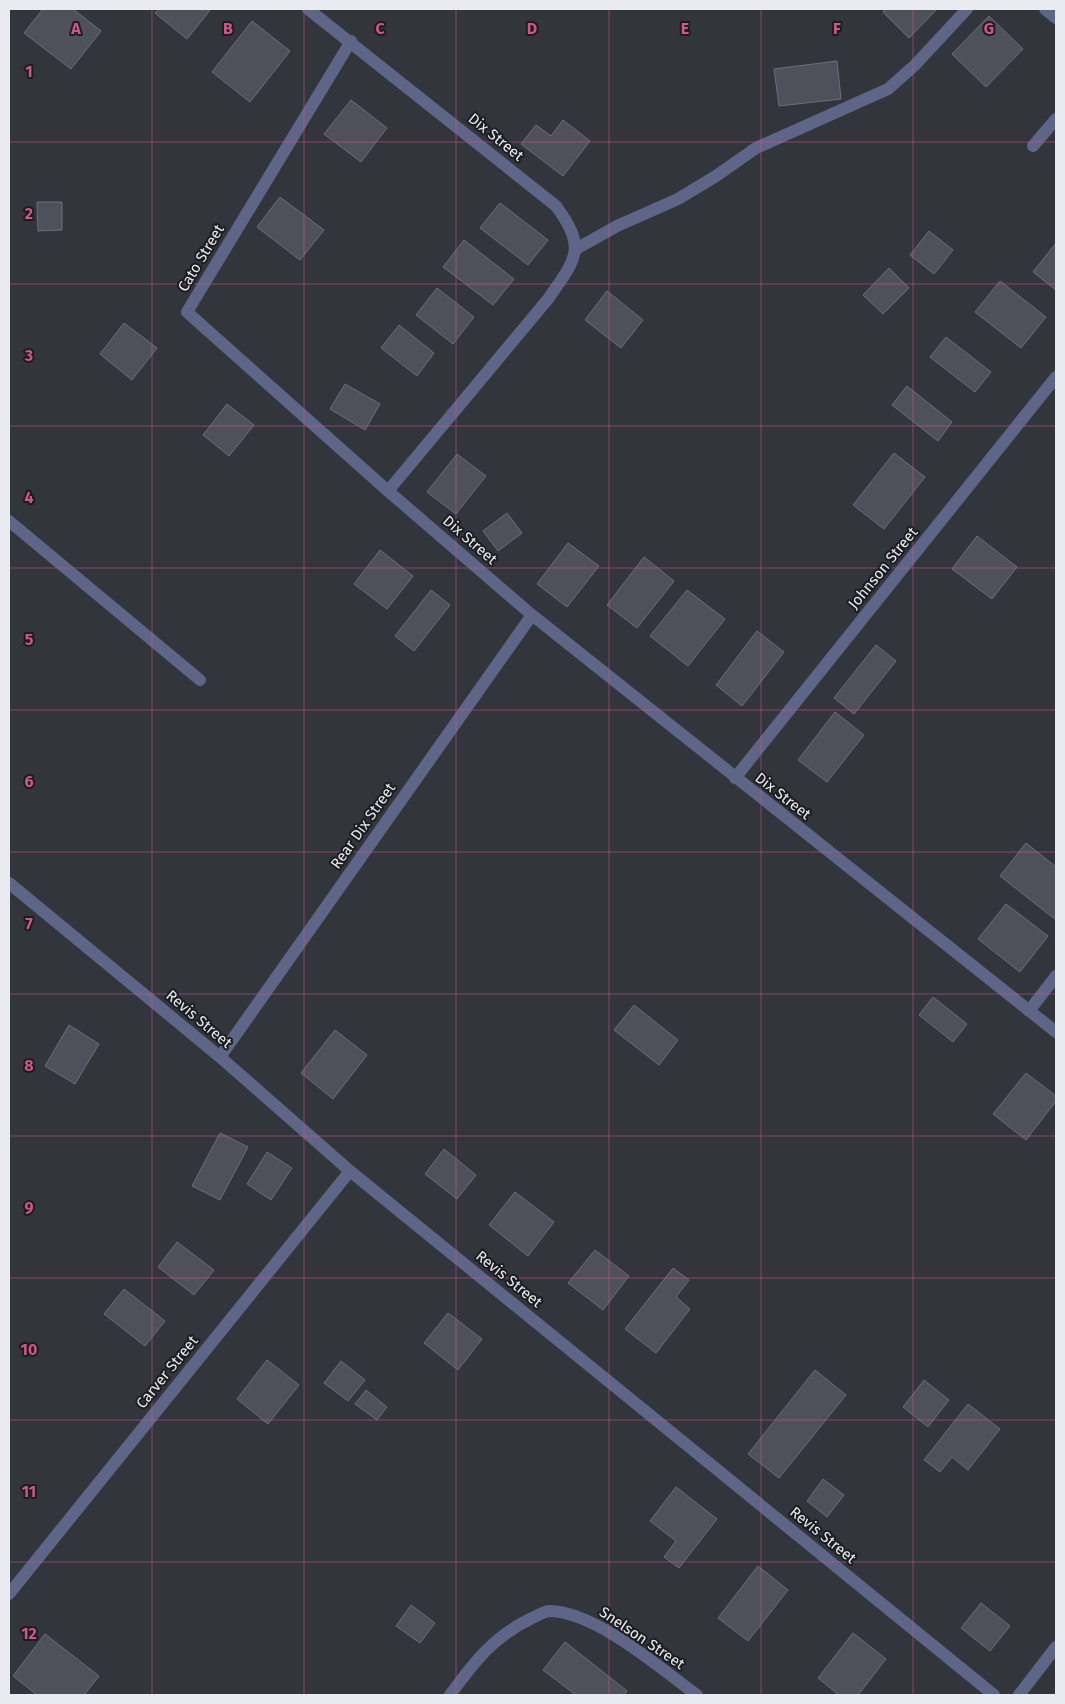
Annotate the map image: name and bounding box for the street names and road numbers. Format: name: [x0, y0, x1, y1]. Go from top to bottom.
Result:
street label: Dix Street: [465, 109, 528, 165]
street label: Cato Street: [174, 221, 228, 295]
street label: Dix Street: [439, 512, 501, 569]
street label: Johnson Street: [844, 523, 922, 613]
street label: Dix Street: [752, 769, 815, 824]
street label: Rear Dix Street: [327, 779, 400, 872]
street label: Revis Street: [162, 986, 236, 1052]
street label: Revis Street: [472, 1247, 546, 1312]
street label: Carver Street: [132, 1332, 202, 1412]
street label: Revis Street: [786, 1503, 860, 1568]
street label: Snelson Street: [596, 1603, 688, 1673]

